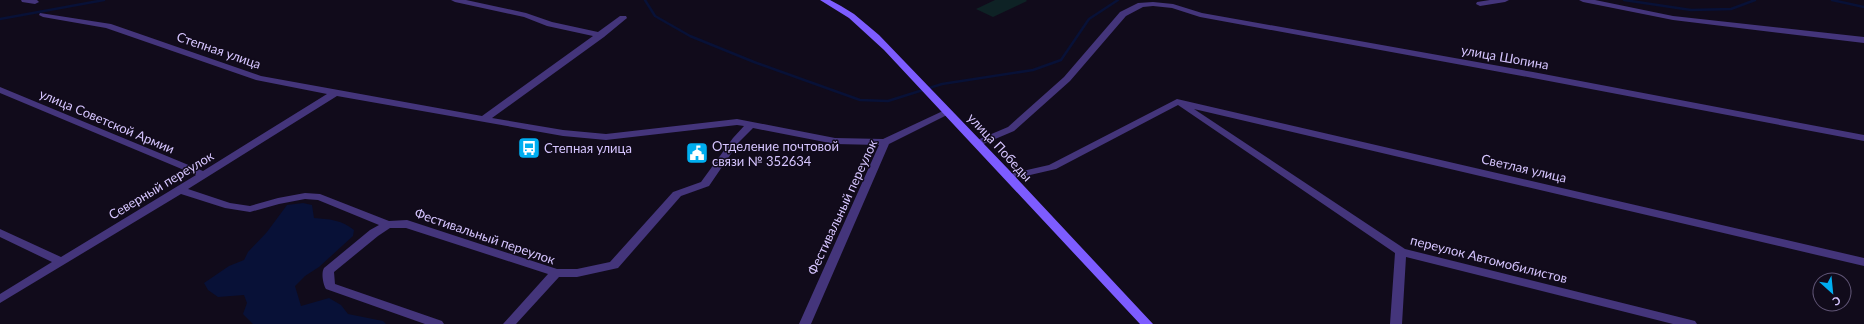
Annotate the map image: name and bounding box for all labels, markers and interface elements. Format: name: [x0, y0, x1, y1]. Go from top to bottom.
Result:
street label: Степная улица: [175, 28, 263, 72]
street label: улица Шопина: [1460, 41, 1550, 73]
street label: улица Советской Армии: [37, 85, 177, 157]
street label: улица Победы: [964, 110, 1036, 184]
bus stop icon: Степная улица: [516, 135, 542, 161]
street label: Фестивальный переулок: [804, 137, 881, 277]
place label: Отделение почтовой связи № 352634: [712, 138, 839, 169]
place label: Степная улица: [544, 140, 632, 156]
public building icon: Отделение почтовой связи № 352634: [684, 140, 710, 166]
street label: Северный переулок: [106, 147, 217, 223]
street label: Светлая улица: [1480, 150, 1568, 186]
street label: Фестивальный переулок: [413, 204, 558, 268]
street label: переулок Автомобилистов: [1409, 232, 1569, 286]
north arrow: [1812, 272, 1852, 312]
text: С: [1830, 294, 1843, 309]

